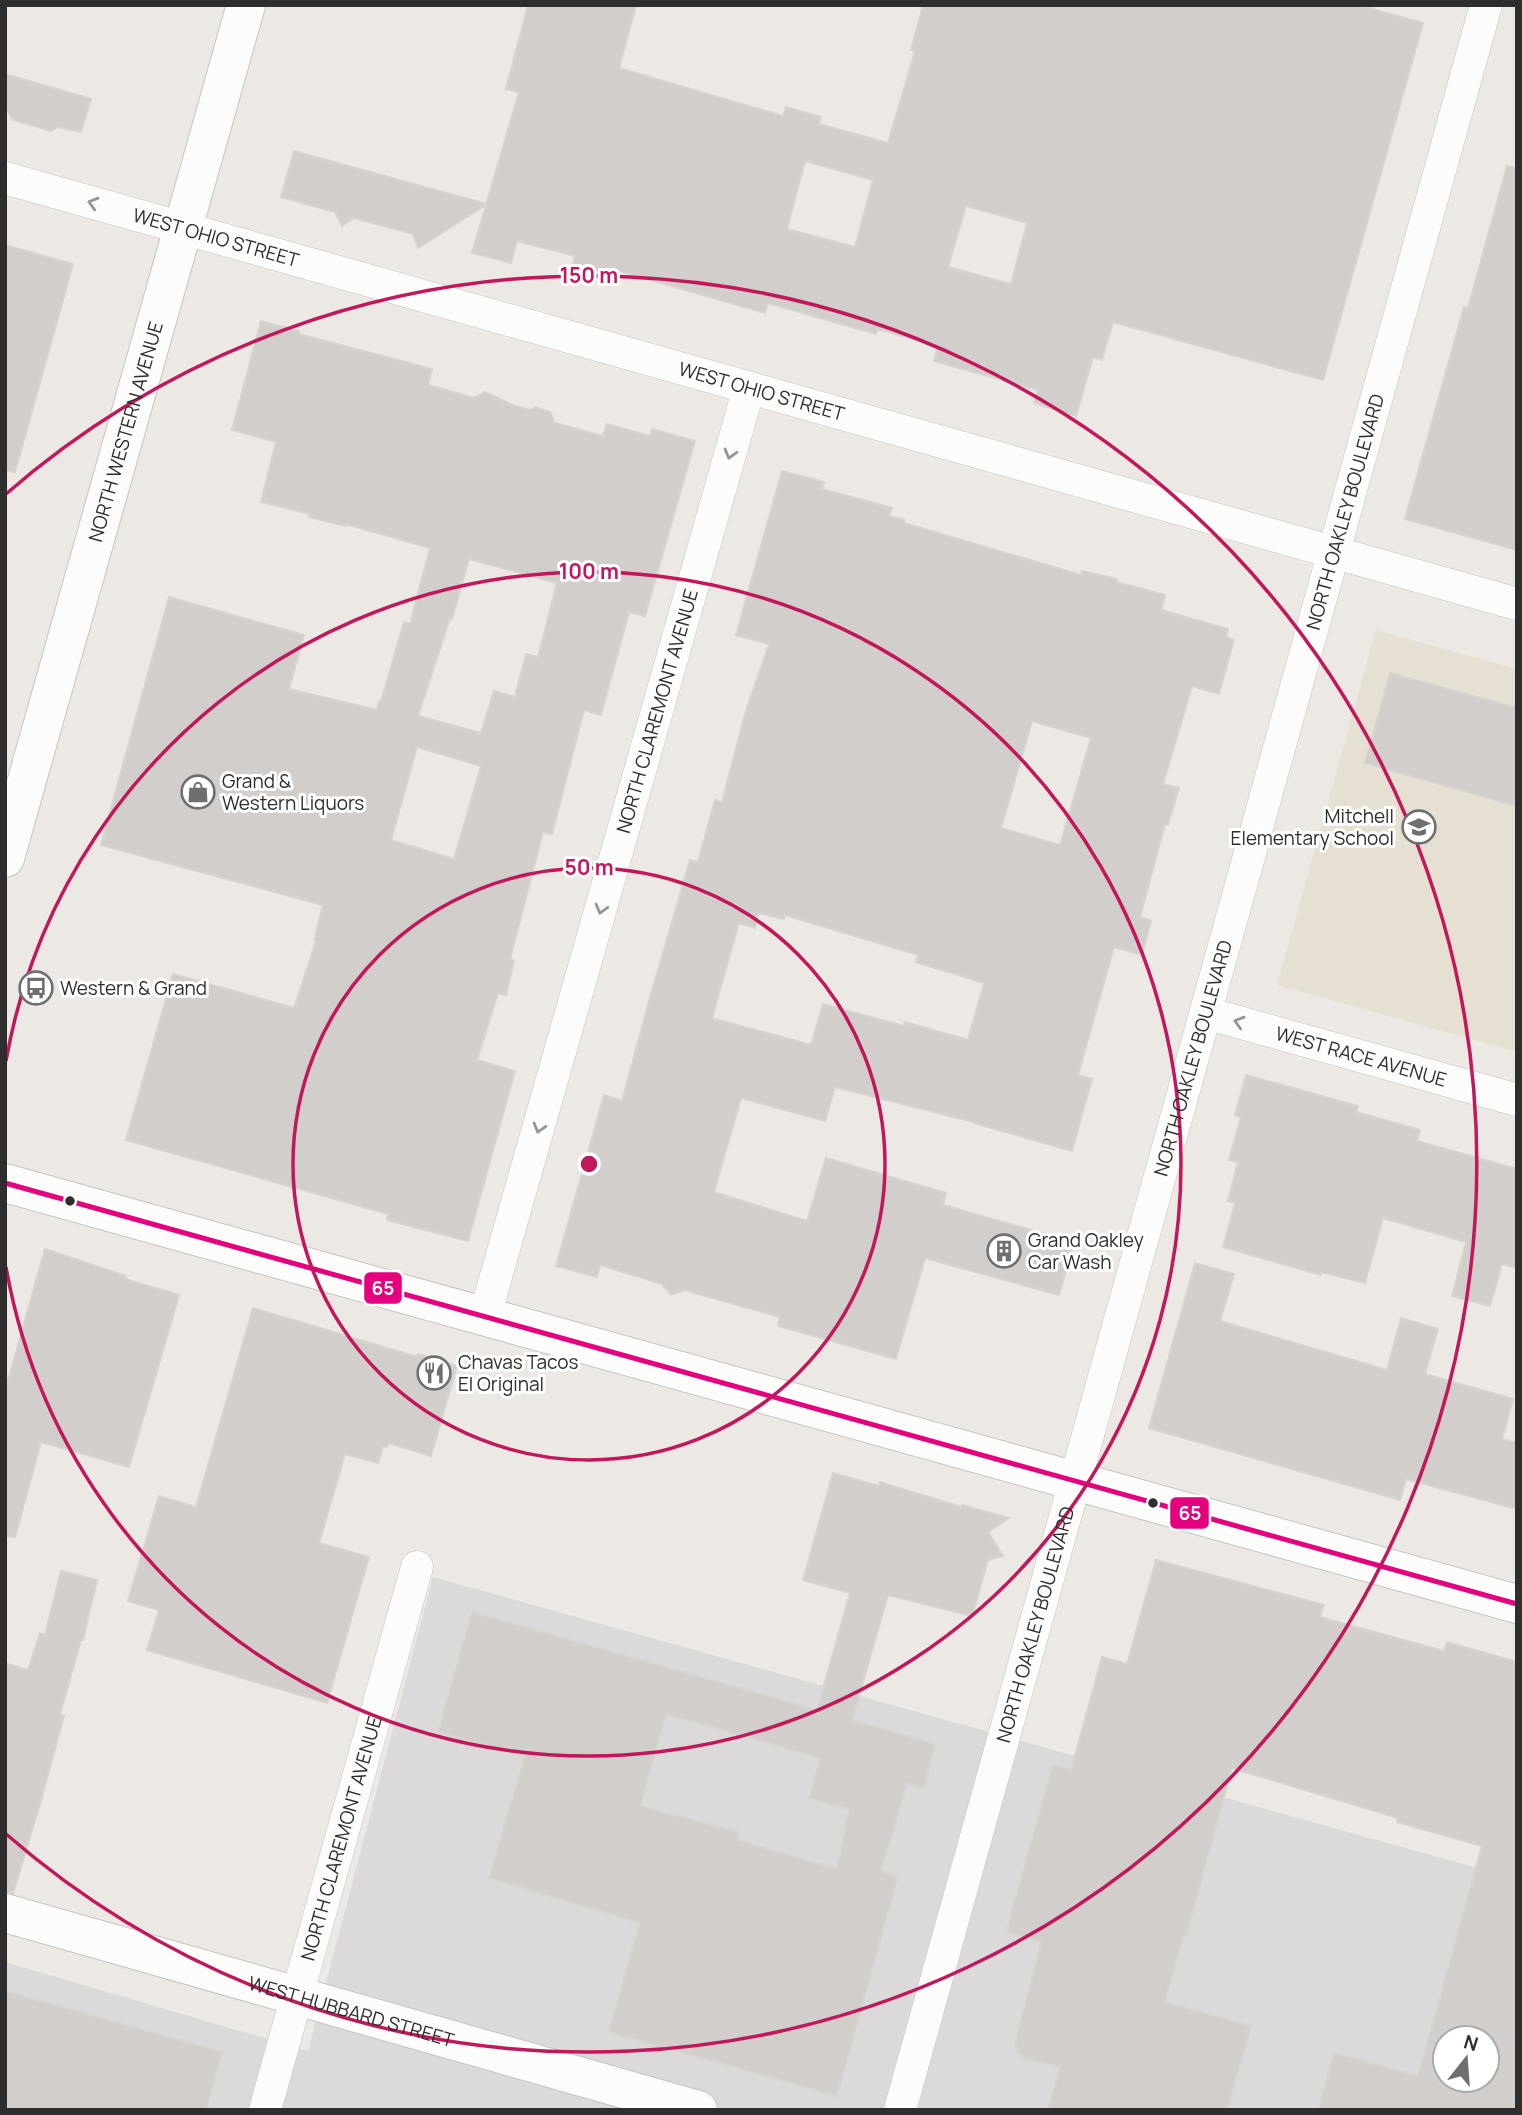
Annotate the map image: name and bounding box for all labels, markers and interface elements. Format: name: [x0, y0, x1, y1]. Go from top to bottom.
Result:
one-way arrow: [88, 197, 100, 212]
street label: WEST OHIO STREET: [130, 202, 302, 273]
text: 150 m: [560, 261, 618, 289]
street label: NORTH WESTERN AVENUE: [82, 318, 169, 545]
street label: WEST OHIO STREET: [676, 355, 848, 427]
street label: NORTH OAKLEY BOULEVARD: [1300, 391, 1390, 633]
one-way arrow: [724, 448, 738, 460]
text: 100 m: [559, 557, 619, 585]
street label: NORTH CLAREMONT AVENUE: [610, 586, 704, 836]
place label: Grand & Western Liquors: [222, 768, 364, 816]
shop icon: Grand & Western Liquors: [179, 773, 217, 811]
place label: Mitchell Elementary School: [1231, 803, 1394, 851]
school or university icon: Mitchell Elementary School: [1400, 808, 1438, 846]
text: 50 m: [564, 853, 614, 881]
one-way arrow: [595, 902, 610, 914]
street label: NORTH OAKLEY BOULEVARD: [1148, 937, 1238, 1179]
bus stop icon: Western & Grand: [17, 969, 55, 1007]
place label: Western & Grand: [60, 975, 207, 1001]
one-way arrow: [1233, 1016, 1245, 1030]
street label: WEST RACE AVENUE: [1273, 1020, 1450, 1093]
one-way arrow: [533, 1121, 547, 1133]
centre of rings: [577, 1152, 601, 1176]
unlabelled marker: [63, 1194, 77, 1208]
place label: Grand Oakley Car Wash: [1028, 1227, 1144, 1275]
building icon: Grand Oakley Car Wash: [985, 1232, 1023, 1270]
line badge: 65: [363, 1271, 403, 1305]
text: 65: [372, 1275, 394, 1301]
place label: Chavas Tacos El Original: [458, 1349, 578, 1397]
restaurant icon: Chavas Tacos El Original: [415, 1354, 453, 1392]
unlabelled marker: [1146, 1496, 1160, 1510]
line badge: 65: [1169, 1496, 1210, 1530]
text: 65: [1179, 1500, 1201, 1526]
street label: NORTH OAKLEY BOULEVARD: [990, 1503, 1080, 1745]
street label: NORTH CLAREMONT AVENUE: [294, 1713, 388, 1964]
street label: WEST HUBBARD STREET: [245, 1970, 458, 2053]
north arrow: [1431, 2024, 1501, 2094]
text: N: [1461, 2028, 1481, 2057]

